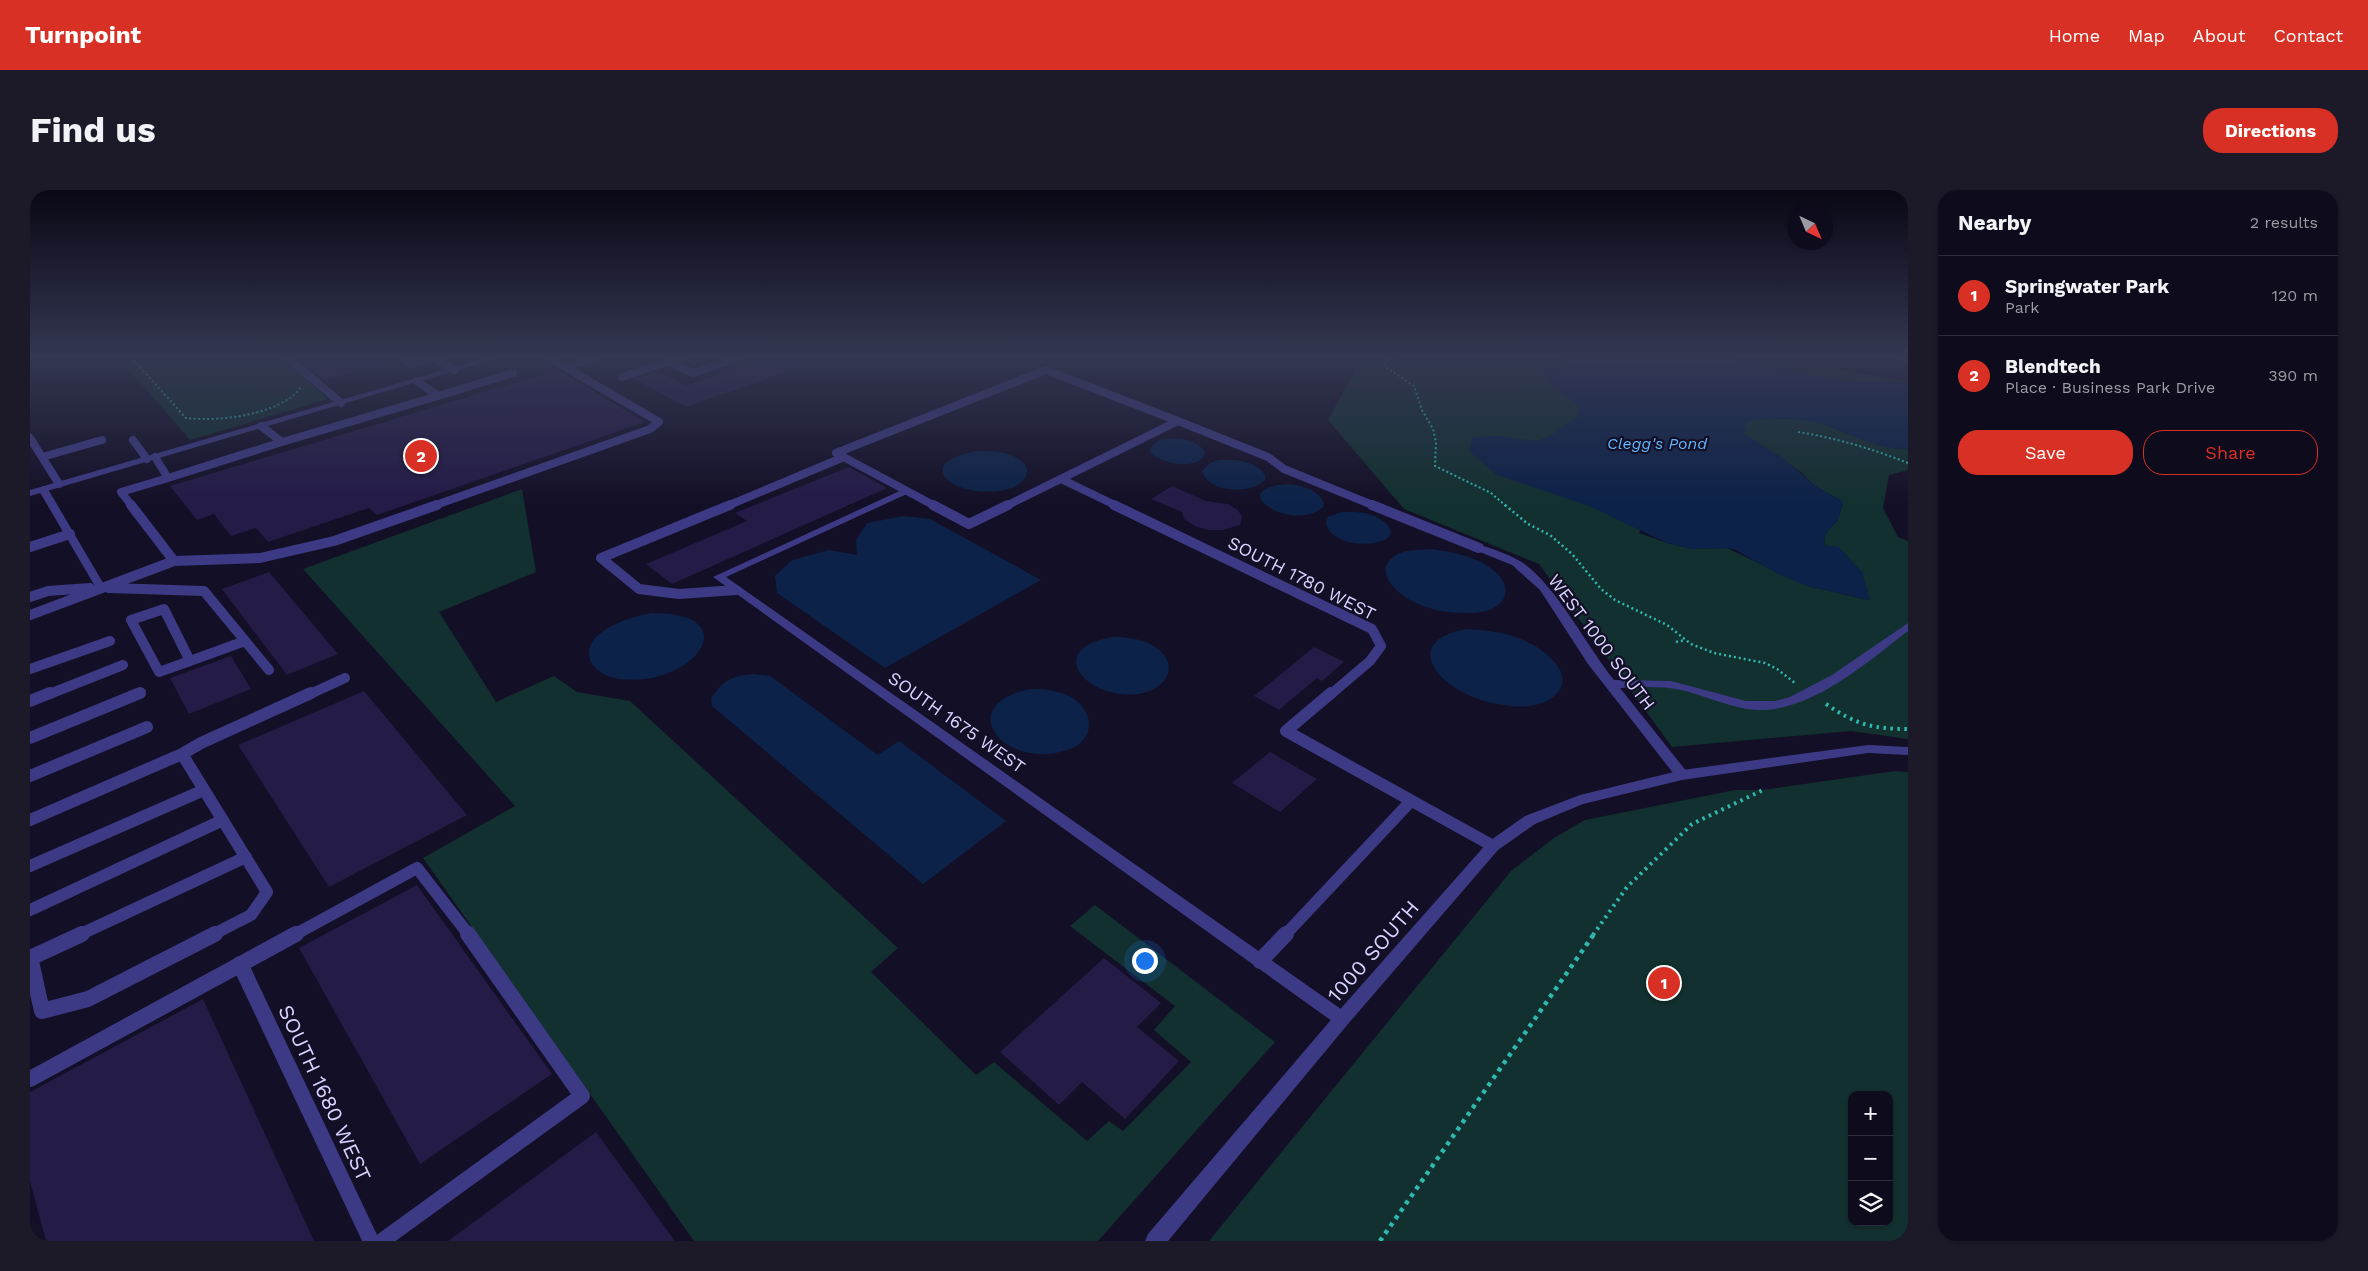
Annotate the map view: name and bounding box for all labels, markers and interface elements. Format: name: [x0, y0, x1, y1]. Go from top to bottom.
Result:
text: Turnpoint: [25, 21, 141, 49]
text: Home: [2049, 25, 2100, 46]
text: Map: [2128, 25, 2165, 46]
text: About: [2193, 25, 2245, 46]
text: Contact: [2273, 25, 2343, 46]
button: Directions: [2203, 108, 2338, 153]
text: Find us: [30, 109, 156, 151]
north arrow: [1788, 205, 1833, 250]
text: Nearby: [1958, 210, 2031, 235]
text: 2 results: [2250, 213, 2318, 232]
text: Springwater Park: [2005, 275, 2169, 298]
text: 1: [1971, 286, 1977, 305]
text: 120 m: [2272, 286, 2318, 305]
text: Park: [2005, 298, 2039, 317]
text: Blendtech: [2005, 355, 2101, 378]
text: 2: [1969, 366, 1979, 385]
text: 390 m: [2268, 366, 2318, 385]
text: Place · Business Park Drive: [2005, 378, 2215, 397]
button: Save: [1958, 430, 2133, 475]
button: Share: [2143, 430, 2318, 475]
water label: Clegg's Pond: [1607, 434, 1708, 453]
pin: 2: [405, 437, 437, 475]
street label: SOUTH 1780 WEST: [1225, 532, 1379, 624]
street label: WEST 1000 SOUTH: [1544, 570, 1660, 714]
street label: SOUTH 1675 WEST: [884, 667, 1030, 777]
street label: 1000 SOUTH: [1322, 895, 1424, 1007]
your location: [1132, 948, 1158, 974]
pin: 1: [1648, 964, 1680, 1002]
street label: SOUTH 1680 WEST: [273, 1001, 377, 1185]
map controls: [1848, 1091, 1893, 1226]
button: +: [1848, 1091, 1893, 1136]
button: −: [1848, 1136, 1893, 1181]
button: layers: [1848, 1181, 1893, 1226]

